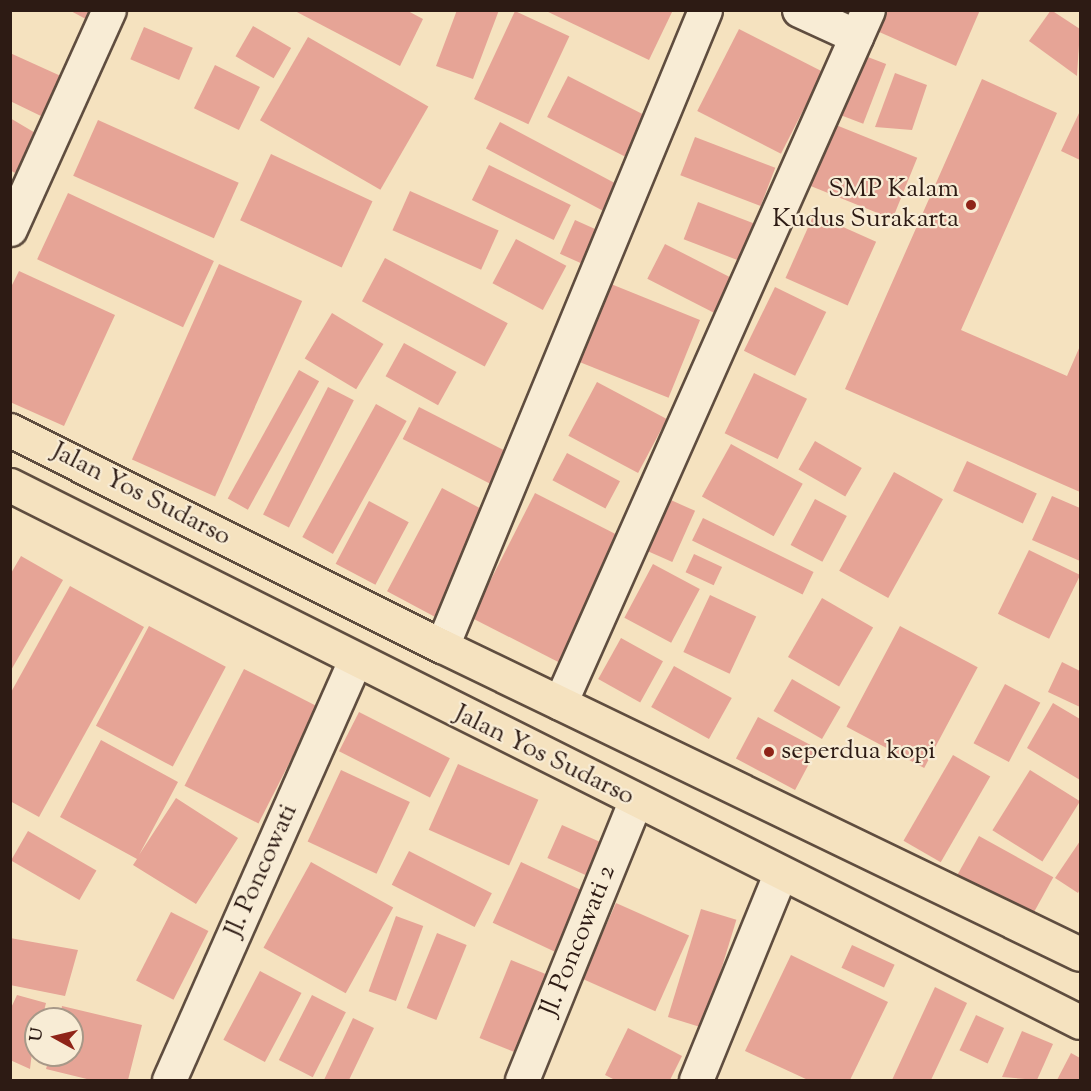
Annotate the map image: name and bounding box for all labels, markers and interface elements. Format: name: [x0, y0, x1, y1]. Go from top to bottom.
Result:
place label: SMP Kalam Kudus Surakarta: [772, 174, 959, 236]
marker: SMP Kalam Kudus Surakarta: [964, 198, 978, 212]
street label: Jalan Yos Sudarso: [46, 436, 236, 554]
street label: Jalan Yos Sudarso: [449, 699, 639, 813]
place label: seperdua kopi: [781, 736, 936, 768]
marker: seperdua kopi: [762, 745, 776, 759]
street label: Jl. Poncowati: [219, 800, 305, 942]
street label: Jl. Poncowati 2: [535, 861, 623, 1021]
north arrow: [24, 1007, 84, 1067]
text: U: [25, 1027, 50, 1043]

